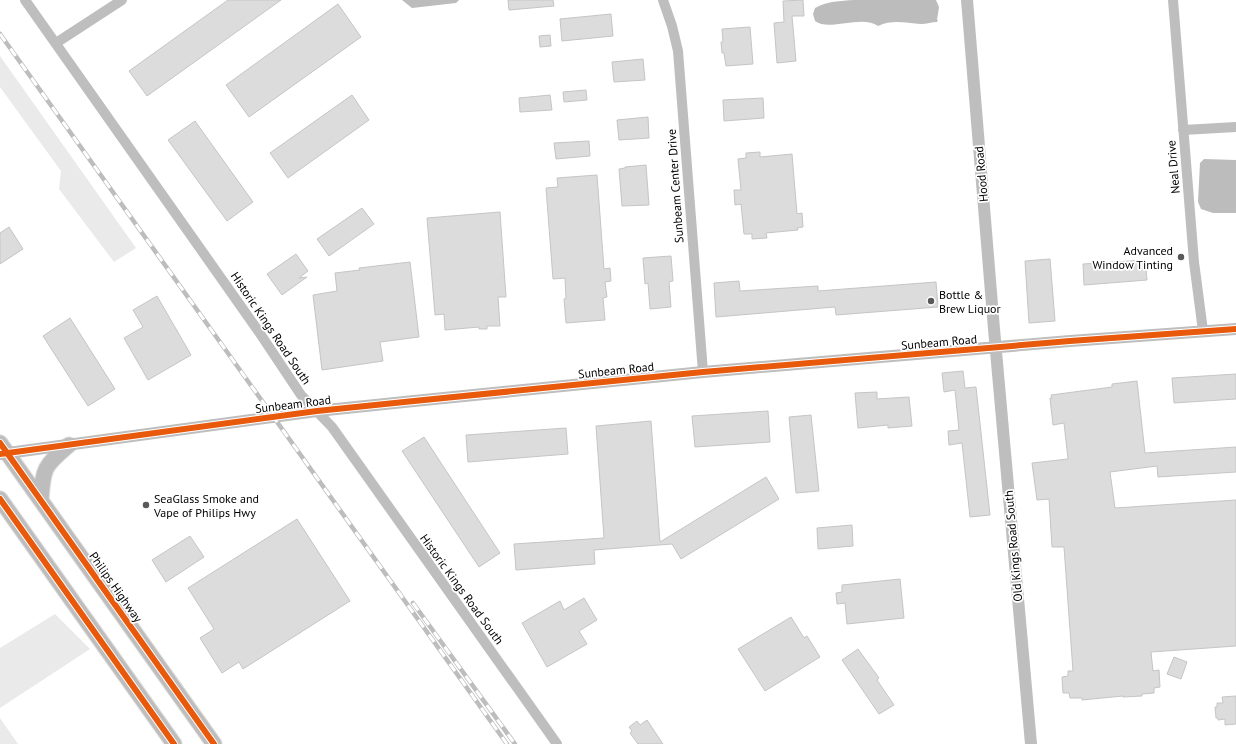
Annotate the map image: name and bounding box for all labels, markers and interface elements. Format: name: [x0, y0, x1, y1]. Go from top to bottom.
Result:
street label: Sunbeam Center Drive: [664, 129, 686, 243]
street label: Neal Drive: [1163, 140, 1183, 194]
street label: Hood Road: [971, 145, 991, 203]
place label: Advanced Window Tinting: [1092, 243, 1173, 272]
marker: Advanced Window Tinting: [1176, 252, 1186, 262]
street label: Historic Kings Road South: [228, 269, 314, 387]
place label: Bottle & Brew Liquor: [939, 287, 1001, 316]
marker: Bottle & Brew Liquor: [926, 296, 936, 306]
street label: Sunbeam Road: [900, 331, 978, 353]
street label: Sunbeam Road: [577, 359, 655, 381]
street label: Sunbeam Road: [254, 392, 332, 416]
street label: Old Kings Road South: [1001, 490, 1025, 602]
place label: SeaGlass Smoke and Vape of Philips Hwy: [153, 491, 259, 520]
marker: SeaGlass Smoke and Vape of Philips Hwy: [141, 500, 151, 510]
street label: Historic Kings Road South: [417, 531, 507, 647]
street label: Philips Highway: [86, 549, 146, 625]

